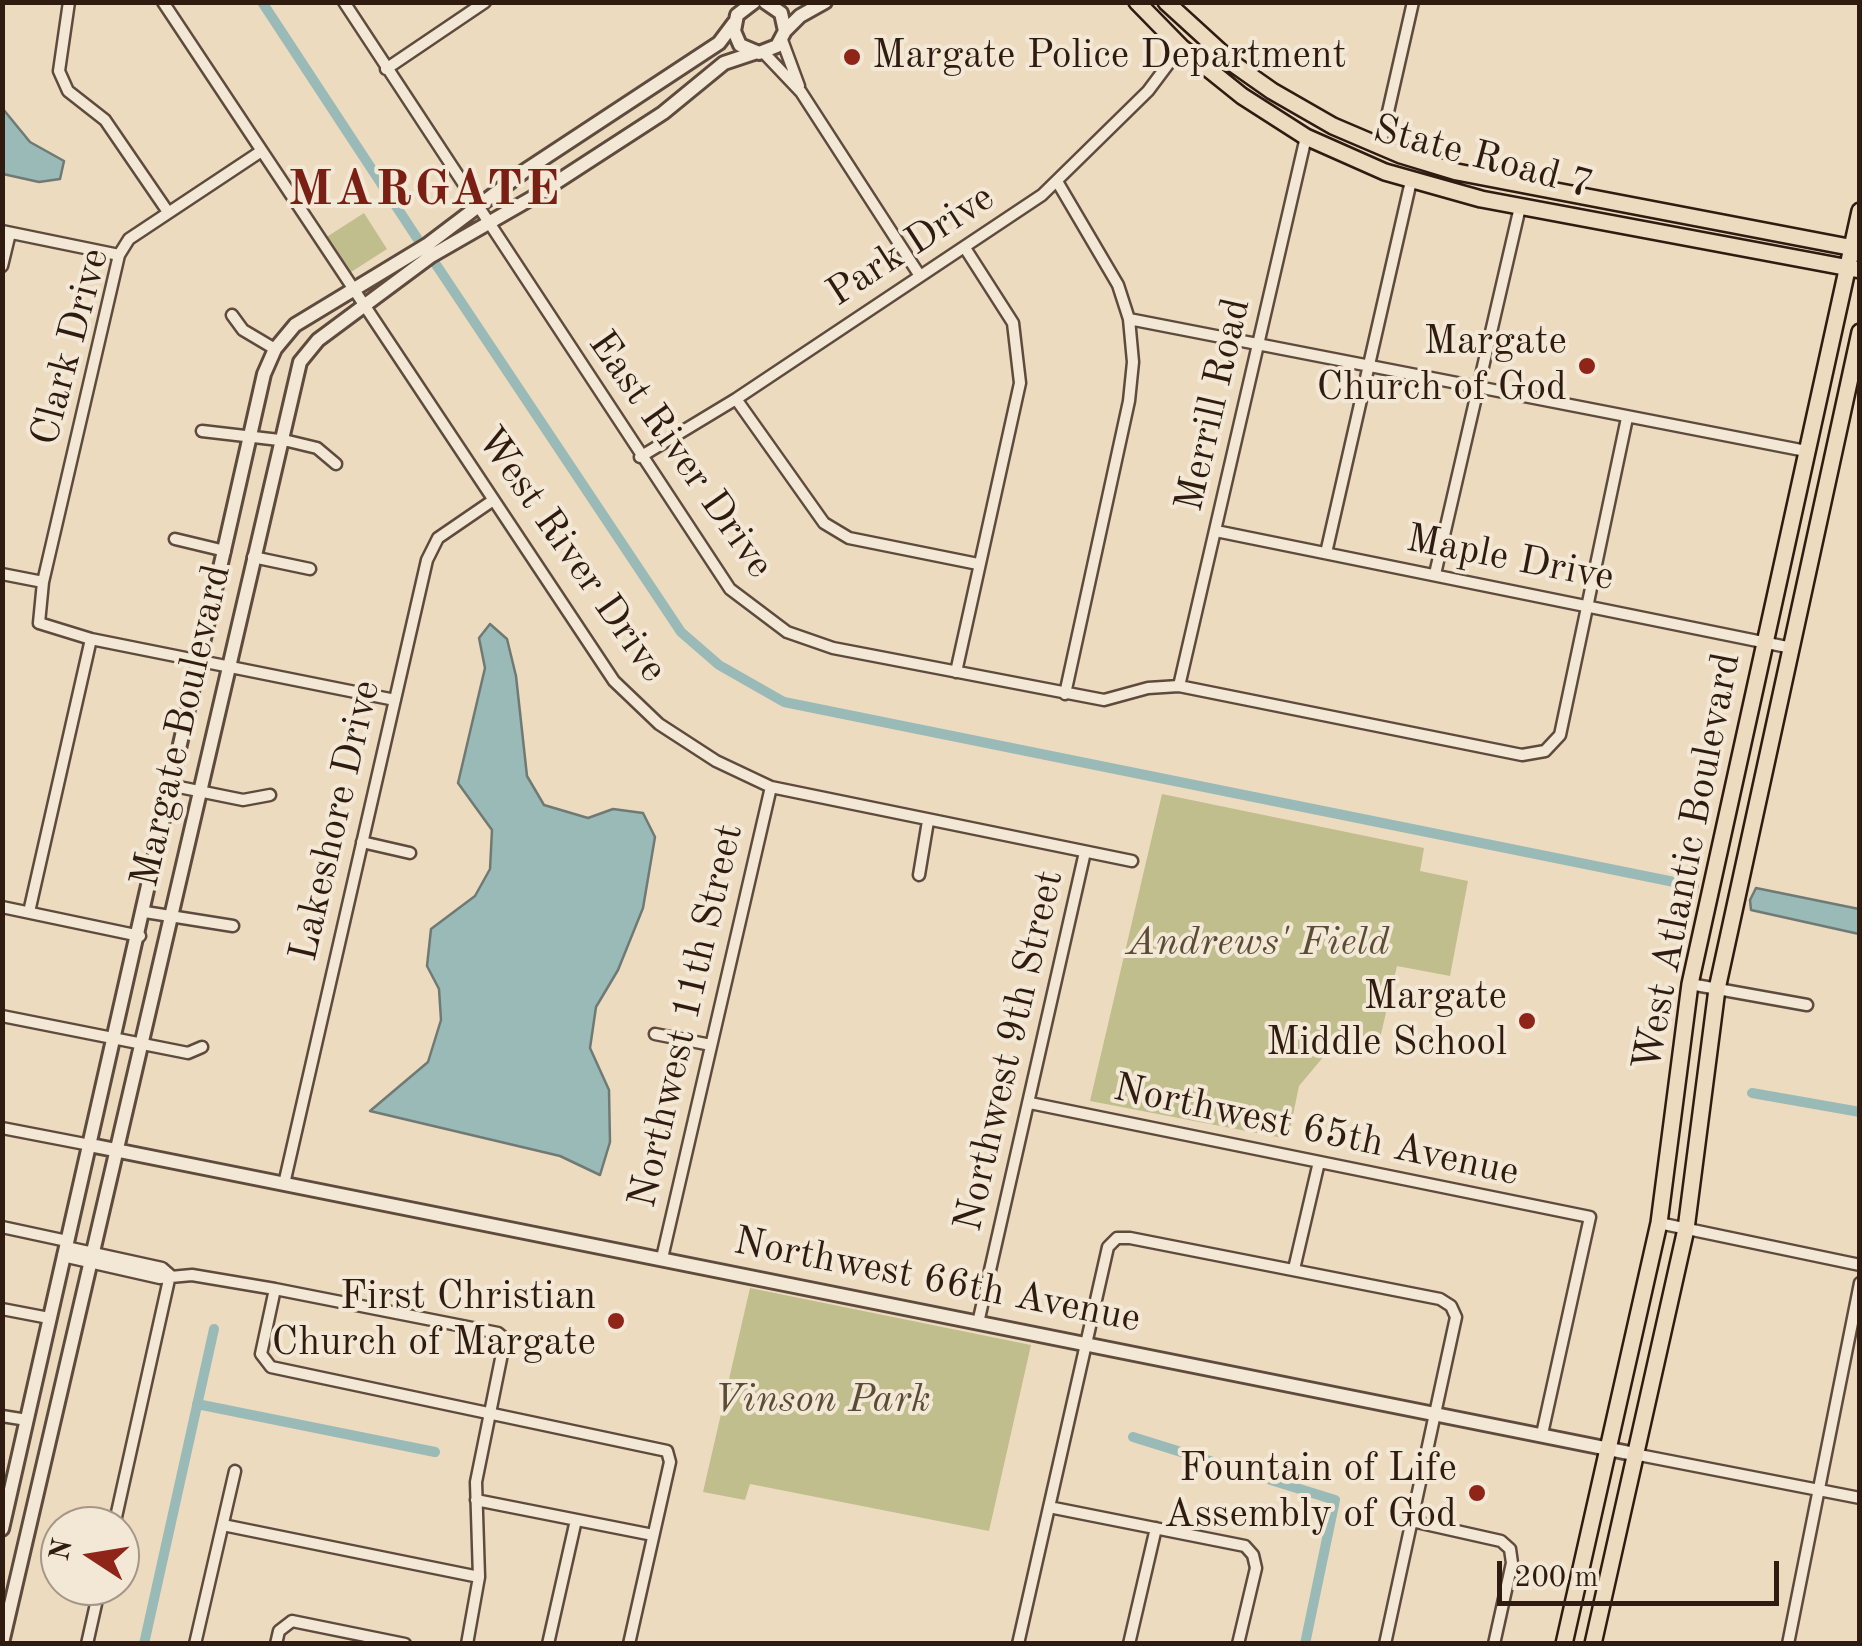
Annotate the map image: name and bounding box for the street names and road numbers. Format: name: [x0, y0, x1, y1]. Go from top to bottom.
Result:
street label: State Road 7: [1368, 106, 1598, 210]
street label: Park Drive: [818, 174, 1004, 318]
street label: Clark Drive: [22, 243, 120, 451]
street label: Merrill Road: [1166, 294, 1262, 516]
street label: East River Drive: [577, 322, 783, 588]
street label: West River Drive: [465, 418, 677, 692]
street label: Maple Drive: [1402, 515, 1618, 603]
street label: Margate Boulevard: [122, 560, 242, 892]
street label: West Atlantic Boulevard: [1624, 649, 1752, 1075]
street label: Lakeshore Drive: [280, 676, 392, 966]
street label: Northwest 11th Street: [619, 820, 755, 1212]
street label: Northwest 9th Street: [945, 866, 1075, 1236]
street label: Northwest 65th Avenue: [1109, 1065, 1523, 1197]
street label: Northwest 66th Avenue: [730, 1218, 1144, 1344]

